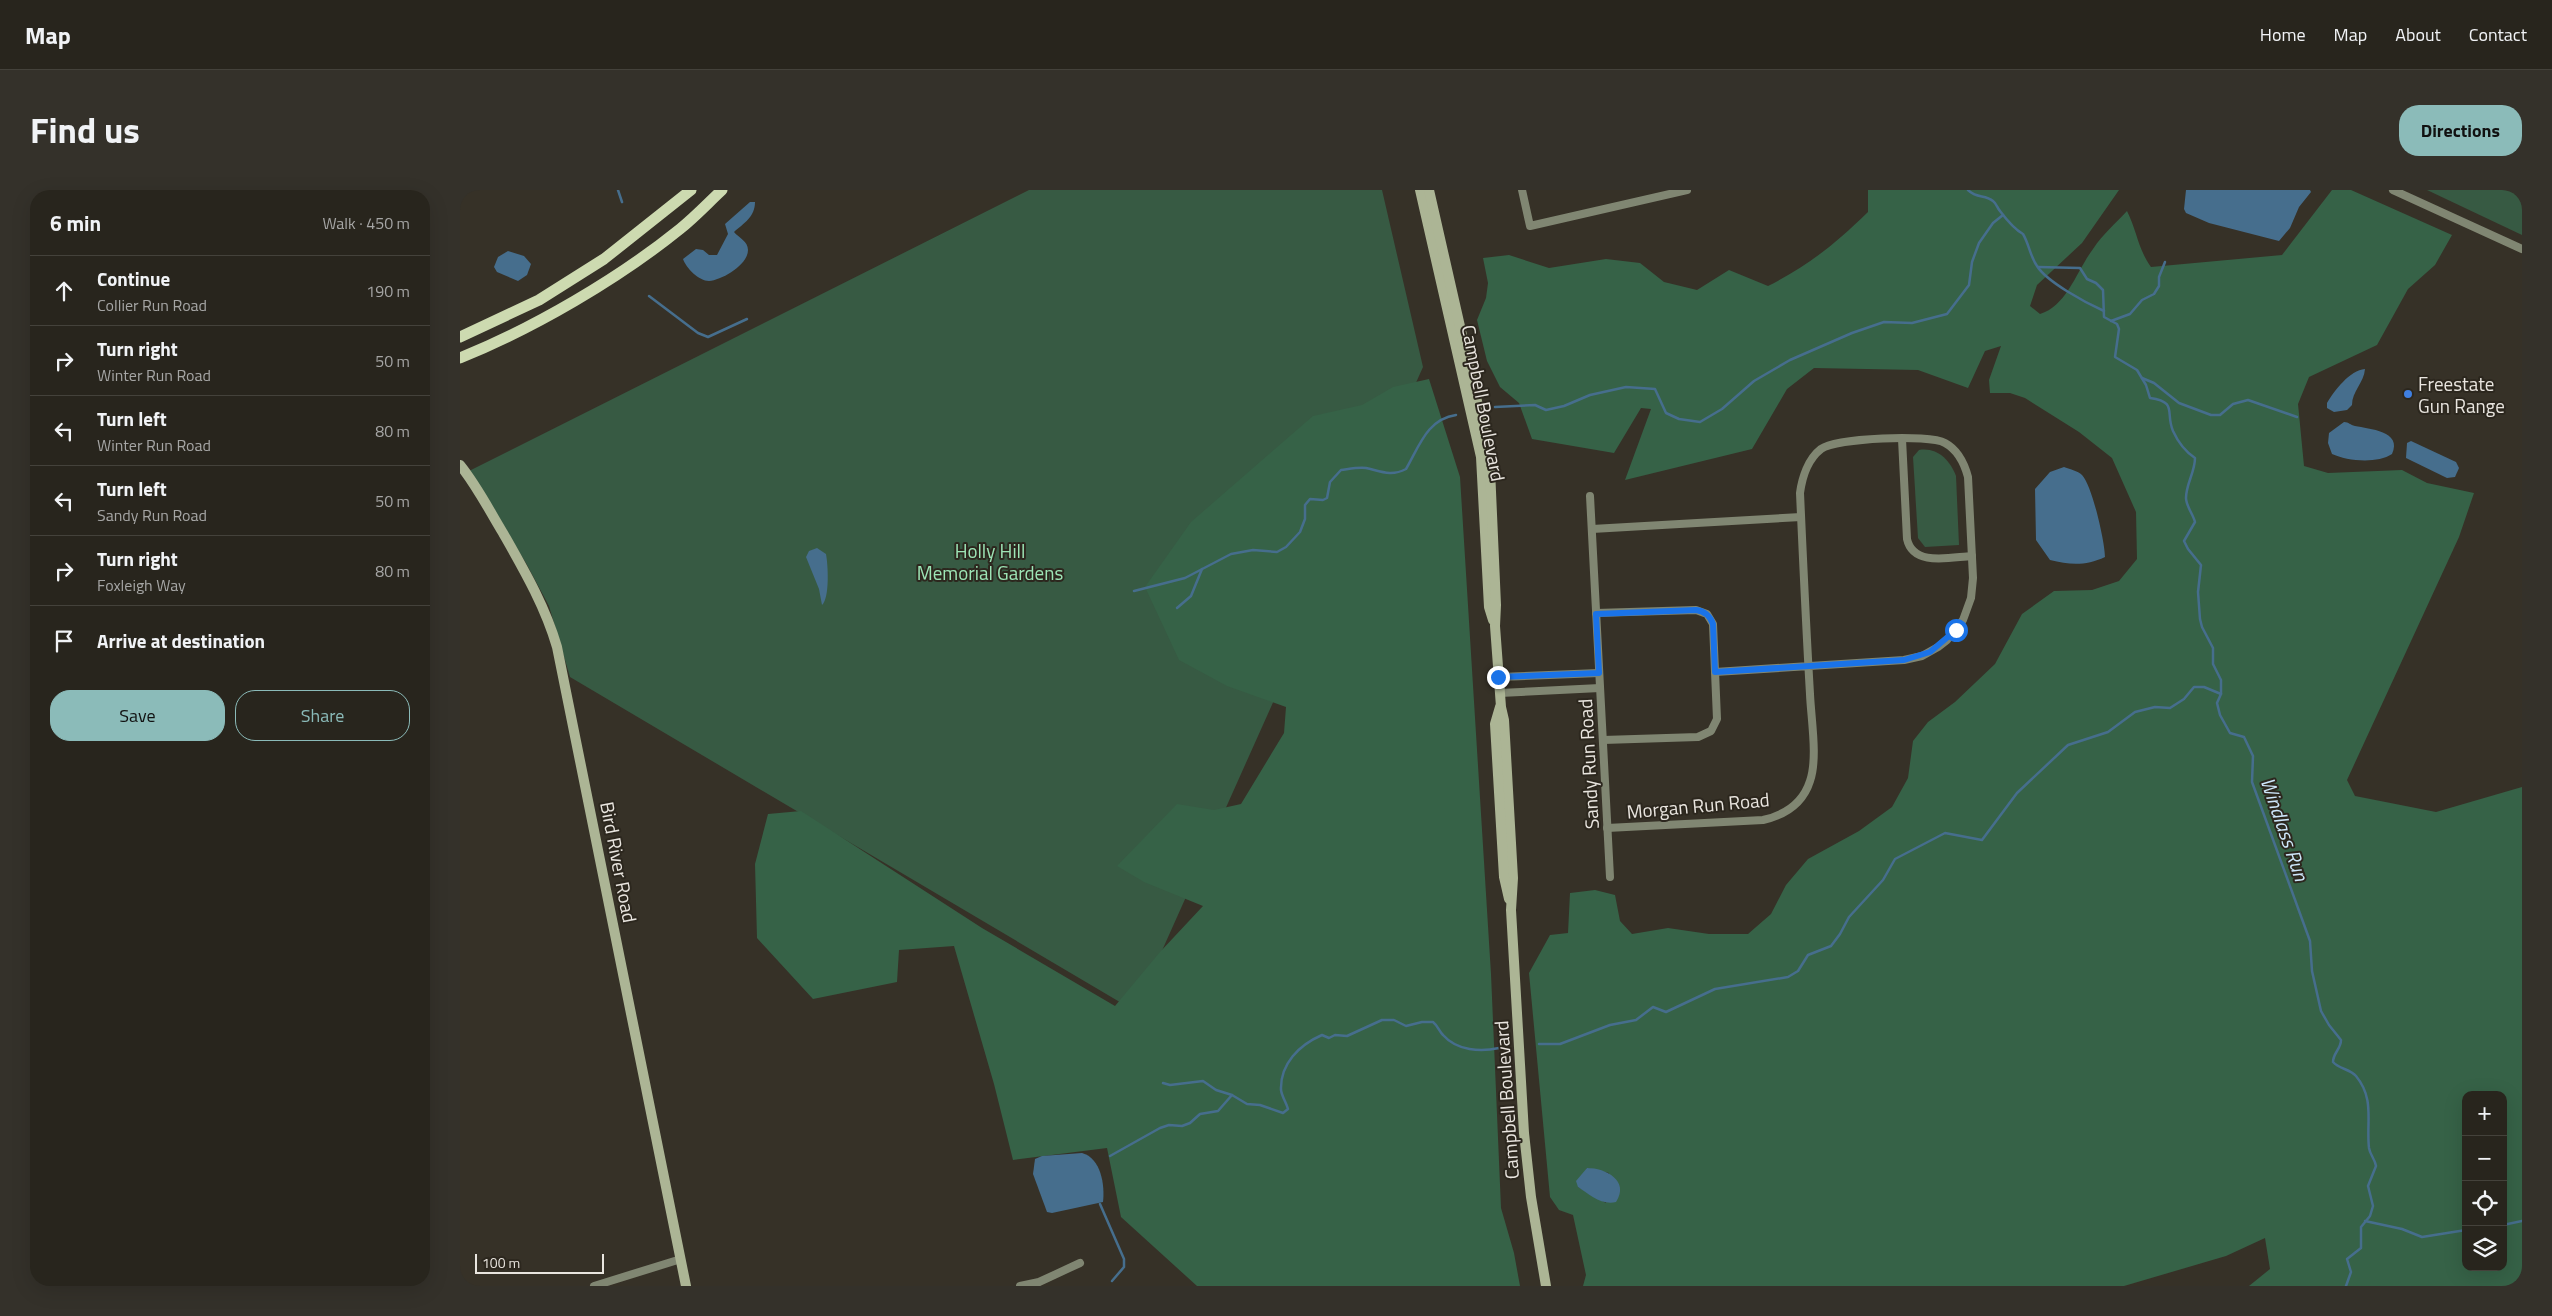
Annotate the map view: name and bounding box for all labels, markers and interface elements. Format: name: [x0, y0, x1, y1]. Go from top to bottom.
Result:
text: Map: [25, 17, 71, 53]
text: Home: [2260, 21, 2306, 48]
text: Map: [2334, 21, 2367, 48]
text: About: [2395, 21, 2441, 48]
text: Contact: [2469, 21, 2527, 48]
text: Find us: [30, 103, 140, 157]
button: Directions: [2399, 105, 2522, 156]
text: 6 min: [50, 207, 101, 239]
text: Walk · 450 m: [322, 211, 410, 235]
text: Continue: [97, 264, 170, 293]
icon: ahead: [50, 277, 78, 305]
text: 190 m: [366, 279, 410, 303]
text: Collier Run Road: [97, 293, 207, 317]
street label: Campbell Boulevard: [1455, 322, 1513, 484]
text: Turn right: [97, 334, 178, 363]
icon: right: [50, 347, 78, 375]
text: 50 m: [375, 349, 410, 373]
text: Winter Run Road: [97, 363, 211, 387]
place label: Freestate Gun Range: [2418, 369, 2505, 420]
marker: Freestate Gun Range: [2402, 388, 2414, 400]
text: Turn left: [97, 404, 167, 433]
icon: left: [50, 417, 78, 445]
text: 80 m: [375, 419, 410, 443]
text: Winter Run Road: [97, 433, 211, 457]
text: Turn left: [97, 474, 167, 503]
icon: left: [50, 487, 78, 515]
text: 50 m: [375, 489, 410, 513]
text: Sandy Run Road: [97, 503, 207, 527]
park label: Holly Hill Memorial Gardens: [917, 536, 1063, 587]
text: Turn right: [97, 544, 178, 573]
icon: right: [50, 557, 78, 585]
text: 80 m: [375, 559, 410, 583]
text: Foxleigh Way: [97, 573, 186, 597]
route start: [1945, 619, 1968, 642]
text: Arrive at destination: [97, 626, 265, 655]
icon: arrive: [50, 627, 78, 655]
route end: [1487, 666, 1510, 689]
button: Save: [50, 690, 225, 741]
button: Share: [235, 690, 410, 741]
street label: Sandy Run Road: [1570, 698, 1606, 830]
water label: Windlass Run: [2253, 773, 2318, 886]
street label: Morgan Run Road: [1625, 784, 1771, 826]
street label: Bird River Road: [593, 799, 645, 925]
street label: Campbell Boulevard: [1486, 1020, 1526, 1180]
map controls: [2462, 1091, 2507, 1271]
button: +: [2462, 1091, 2507, 1136]
button: −: [2462, 1136, 2507, 1181]
button: locate: [2462, 1181, 2507, 1226]
button: layers: [2462, 1226, 2507, 1271]
scale bar: [475, 1251, 604, 1274]
text: 100 m: [482, 1252, 520, 1273]

